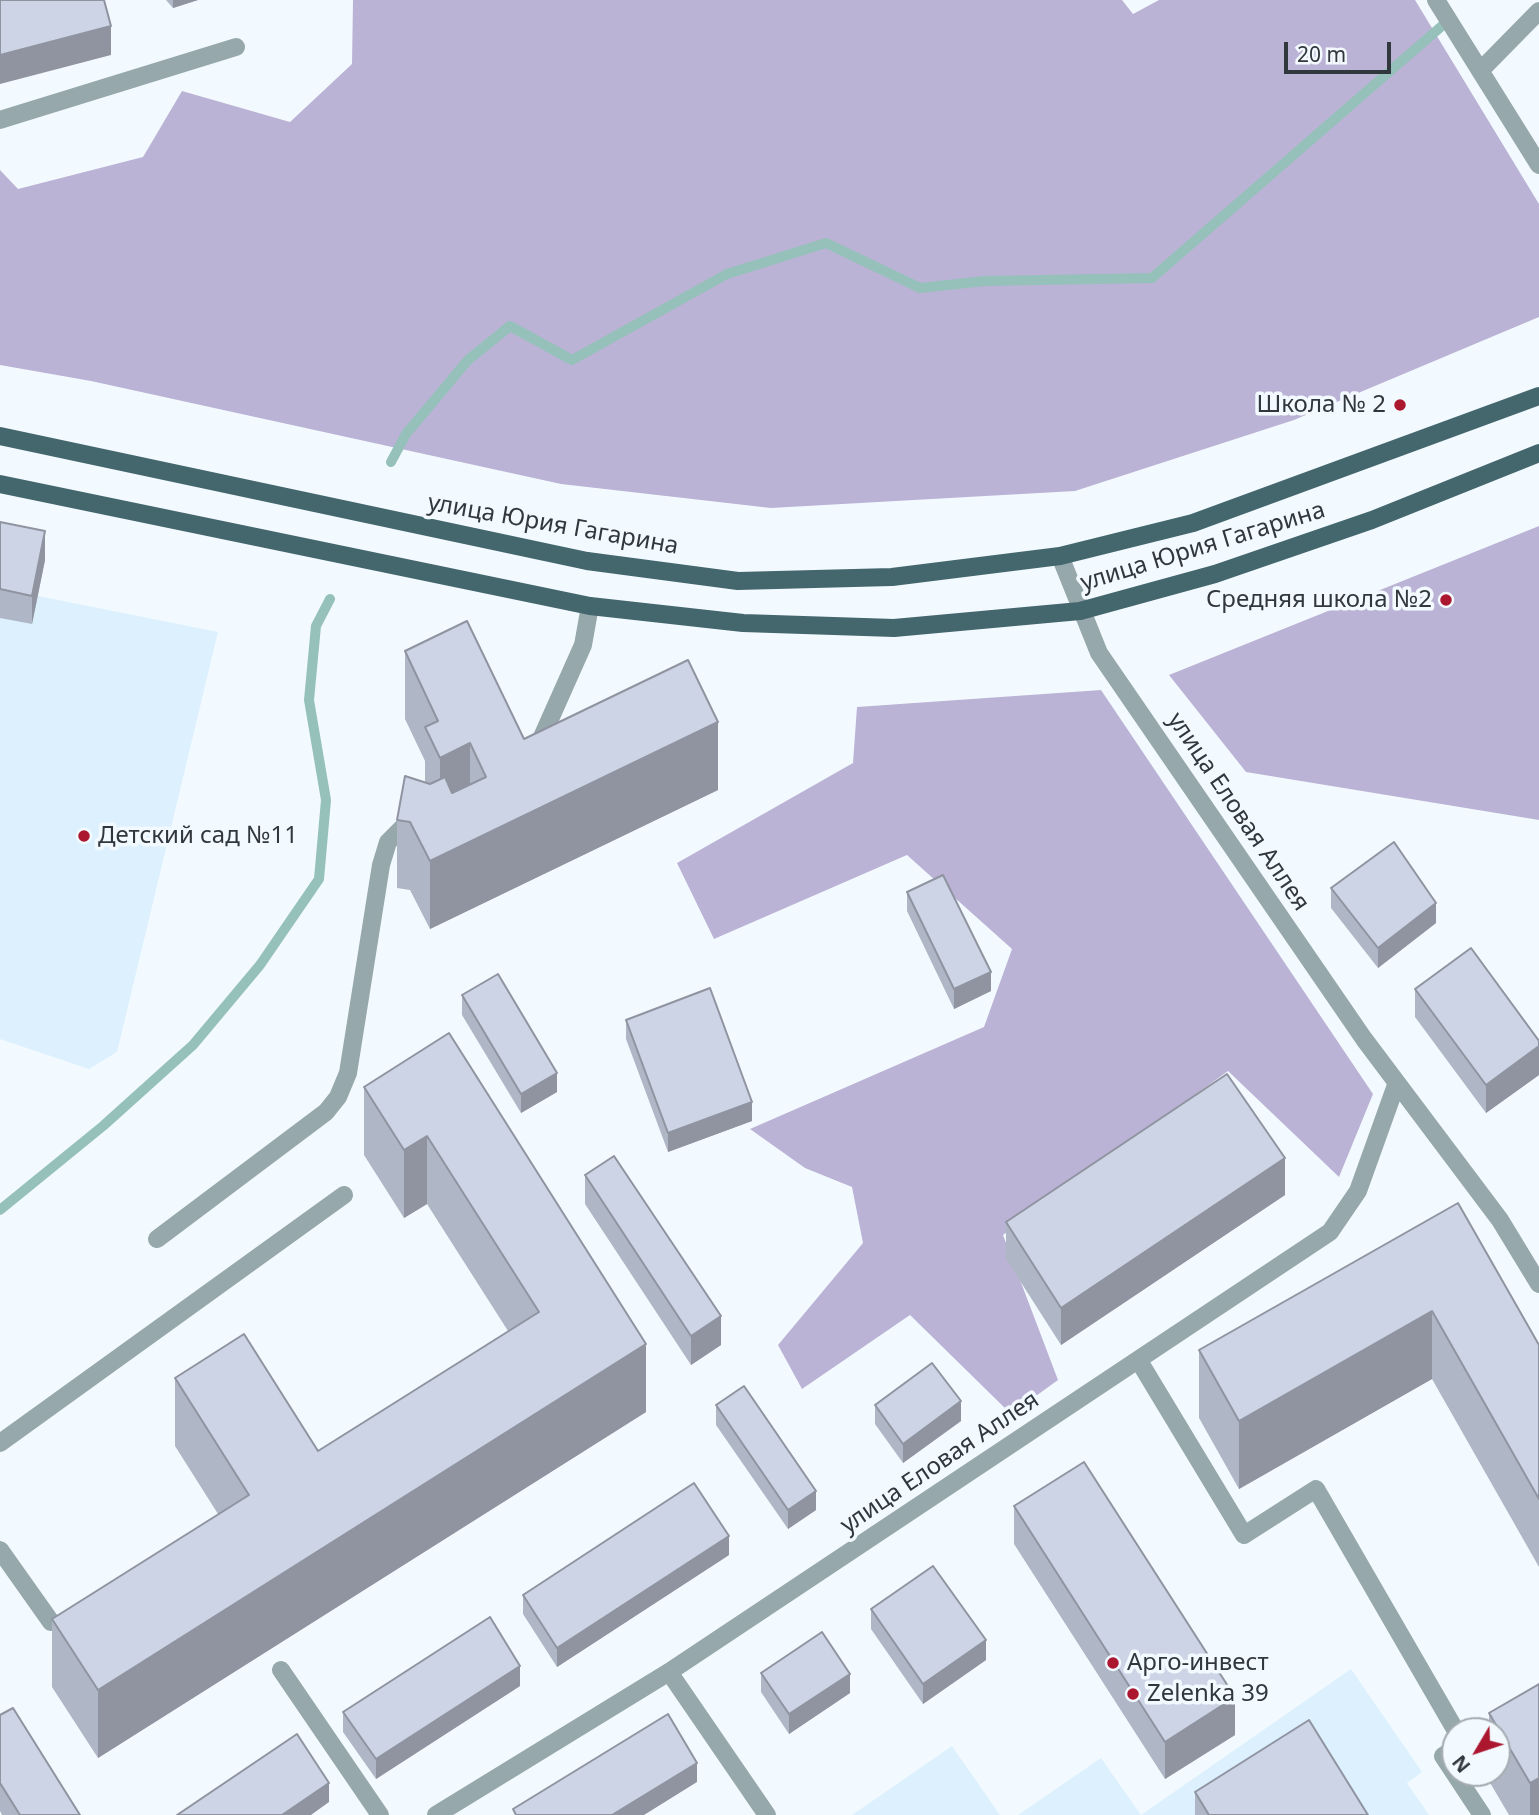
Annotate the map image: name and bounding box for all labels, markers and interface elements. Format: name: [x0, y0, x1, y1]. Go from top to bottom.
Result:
scale bar: [1287, 28, 1394, 72]
text: 20 m: [1297, 40, 1346, 68]
place label: Школа № 2: [1257, 391, 1386, 419]
marker: Школа № 2: [1392, 397, 1408, 413]
street label: улица Юрия Гагарина: [425, 489, 681, 561]
street label: улица Юрия Гагарина: [1077, 496, 1329, 598]
place label: Средняя школа №2: [1206, 586, 1432, 614]
marker: Средняя школа №2: [1438, 592, 1454, 608]
street label: улица Еловая Аллея: [1161, 707, 1315, 917]
place label: Детский сад №11: [98, 822, 298, 850]
marker: Детский сад №11: [76, 828, 92, 844]
street label: улица Еловая Аллея: [835, 1386, 1045, 1540]
place label: Арго-инвест: [1127, 1649, 1269, 1677]
marker: Арго-инвест: [1105, 1655, 1121, 1671]
place label: Zelenka 39: [1147, 1680, 1269, 1708]
marker: Zelenka 39: [1125, 1686, 1141, 1702]
north arrow: [1441, 1717, 1511, 1787]
text: N: [1446, 1750, 1476, 1778]

